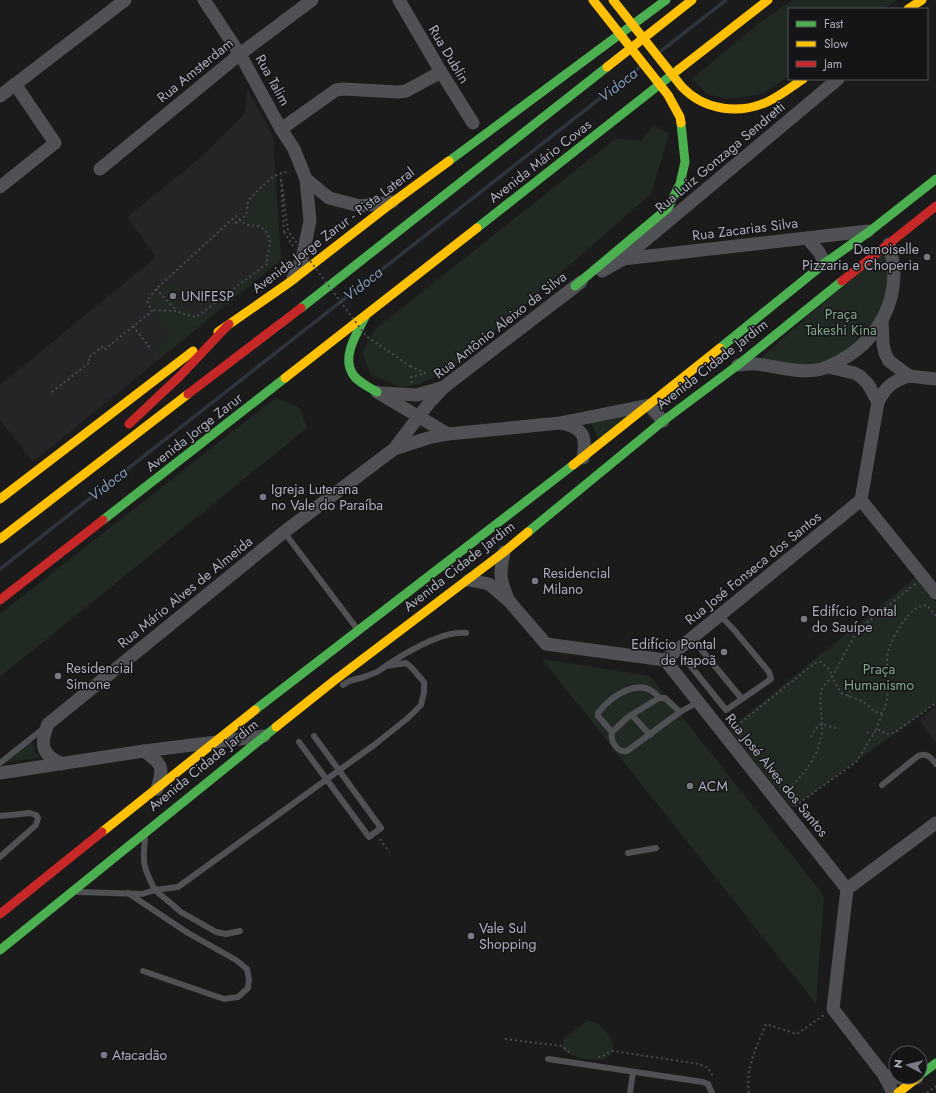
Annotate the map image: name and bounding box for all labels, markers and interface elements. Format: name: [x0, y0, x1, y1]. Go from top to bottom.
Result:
legend: [788, 8, 928, 80]
text: Fast: [824, 15, 843, 33]
street label: Rua Dublin: [424, 21, 474, 87]
street label: Rua Amsterdam: [153, 33, 237, 107]
text: Slow: [824, 35, 849, 53]
street label: Rua Talim: [251, 51, 295, 109]
text: Jam: [822, 55, 842, 73]
water label: Vidoca: [594, 62, 643, 107]
street label: Rua Luiz Gonzaga Sendretti: [651, 97, 789, 217]
street label: Avenida Mário Covas: [484, 114, 596, 208]
street label: Avenida Jorge Zarur - Pista Lateral: [248, 162, 418, 298]
street label: Rua Zacarias Silva: [691, 213, 799, 245]
place label: Demoiselle Pizzaria e Choperia: [802, 239, 919, 275]
marker: Demoiselle Pizzaria e Choperia: [922, 252, 932, 262]
water label: Vidoca: [339, 261, 388, 306]
street label: Rua Antônio Aleixo da Silva: [429, 267, 571, 383]
place label: UNIFESP: [181, 286, 234, 306]
marker: UNIFESP: [168, 291, 178, 301]
park label: Praça Takeshi Kina: [805, 304, 877, 340]
street label: Avenida Cidade Jardim: [652, 314, 772, 414]
street label: Avenida Jorge Zarur: [141, 388, 247, 476]
water label: Vidoca: [84, 461, 133, 506]
place label: Igreja Luterana no Vale do Paraíba: [271, 479, 383, 515]
marker: Igreja Luterana no Vale do Paraíba: [258, 492, 268, 502]
street label: Rua José Fonseca dos Santos: [681, 506, 826, 629]
street label: Avenida Cidade Jardim: [399, 516, 519, 616]
street label: Rua Mário Alves de Almeida: [113, 531, 257, 653]
place label: Residencial Milano: [543, 563, 610, 599]
marker: Residencial Milano: [530, 576, 540, 586]
place label: Edifício Pontal do Sauípe: [812, 601, 897, 637]
marker: Edifício Pontal do Sauípe: [799, 614, 809, 624]
place label: Edifício Pontal de Itapoã: [631, 634, 716, 670]
marker: Edifício Pontal de Itapoã: [719, 647, 729, 657]
place label: Residencial Simone: [66, 658, 133, 694]
park label: Praça Humanismo: [844, 659, 914, 695]
marker: Residencial Simone: [53, 671, 63, 681]
street label: Rua José Alves dos Santos: [721, 709, 833, 841]
street label: Avenida Cidade Jardim: [144, 714, 262, 816]
place label: ACM: [698, 776, 728, 796]
marker: ACM: [685, 781, 695, 791]
place label: Vale Sul Shopping: [479, 918, 537, 954]
marker: Vale Sul Shopping: [466, 931, 476, 941]
place label: Atacadão: [112, 1045, 168, 1065]
north arrow: [888, 1045, 928, 1085]
marker: Atacadão: [99, 1050, 109, 1060]
text: N: [890, 1058, 907, 1069]

